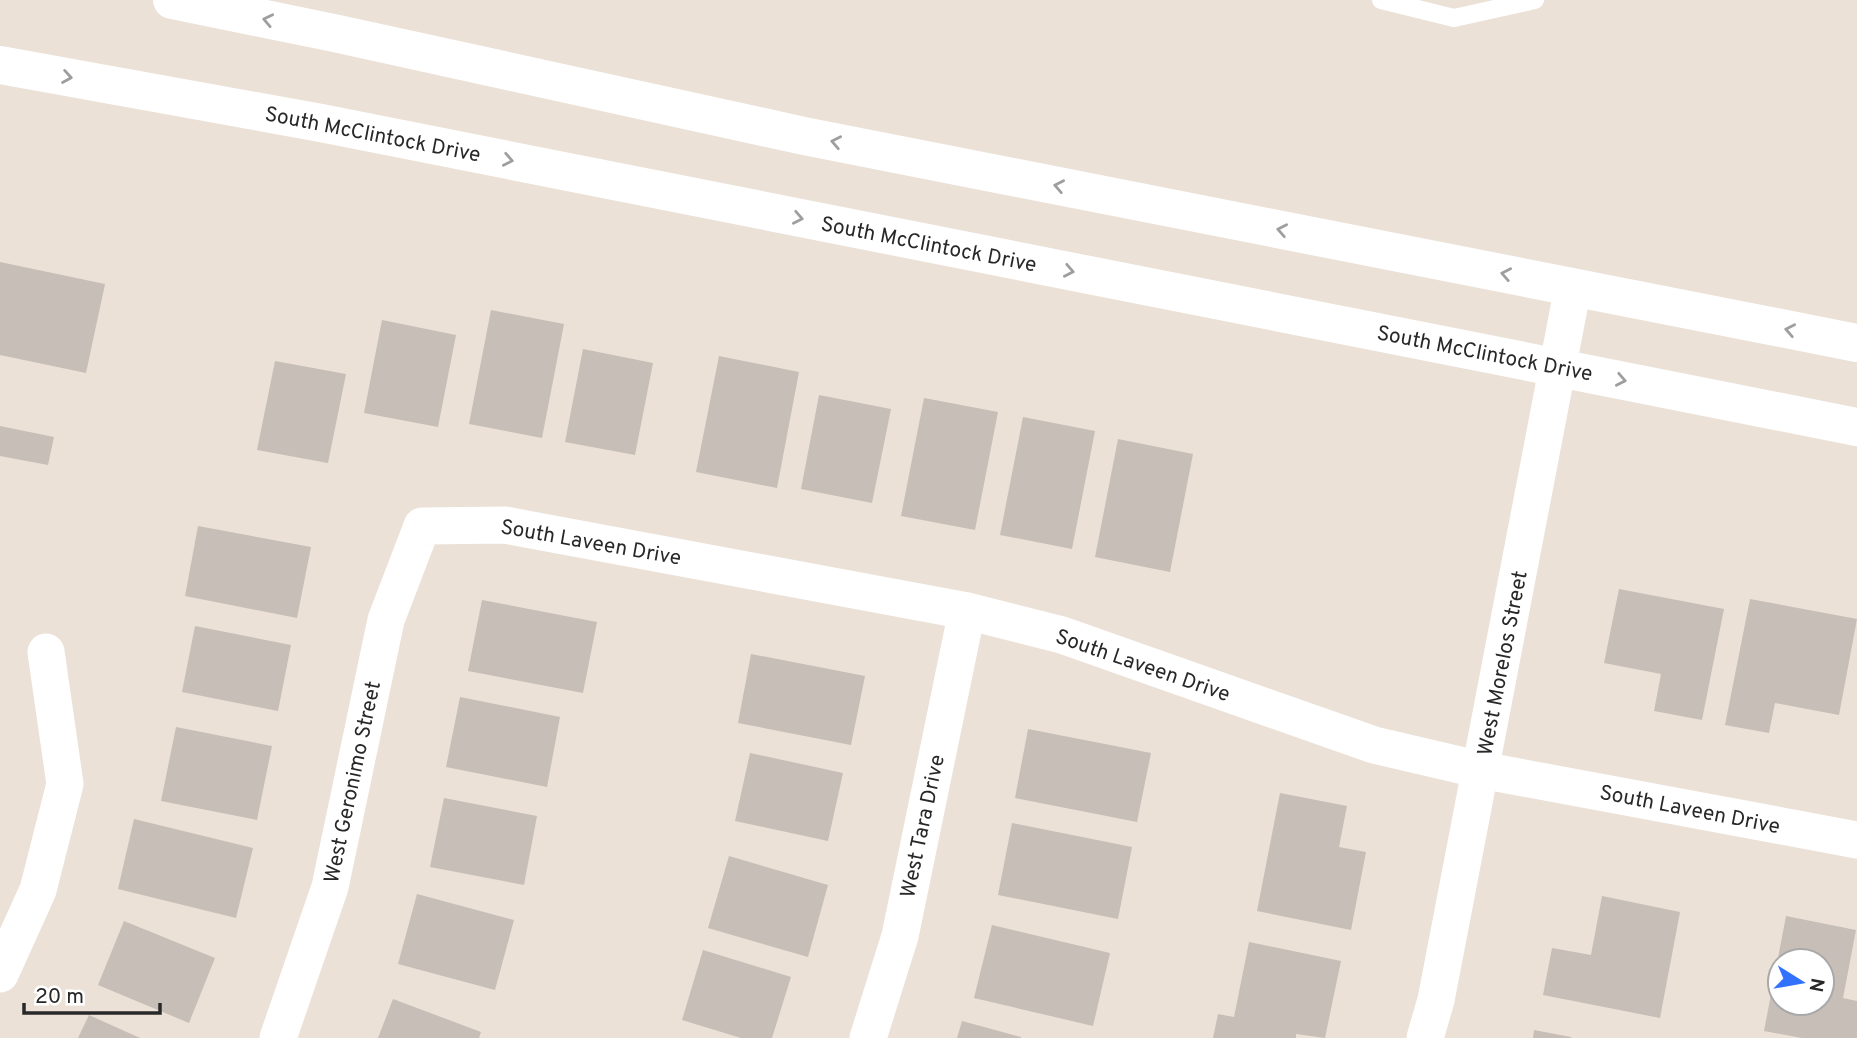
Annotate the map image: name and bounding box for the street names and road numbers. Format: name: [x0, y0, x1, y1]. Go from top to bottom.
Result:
street label: South McClintock Drive: [263, 101, 483, 170]
street label: South McClintock Drive: [819, 211, 1039, 280]
street label: South McClintock Drive: [1375, 320, 1595, 389]
street label: South Laveen Drive: [498, 514, 683, 573]
street label: West Morelos Street: [1472, 568, 1535, 758]
street label: South Laveen Drive: [1052, 624, 1233, 709]
street label: West Geronimo Street: [319, 679, 388, 886]
street label: West Tara Drive: [895, 752, 952, 900]
street label: South Laveen Drive: [1597, 780, 1782, 841]

